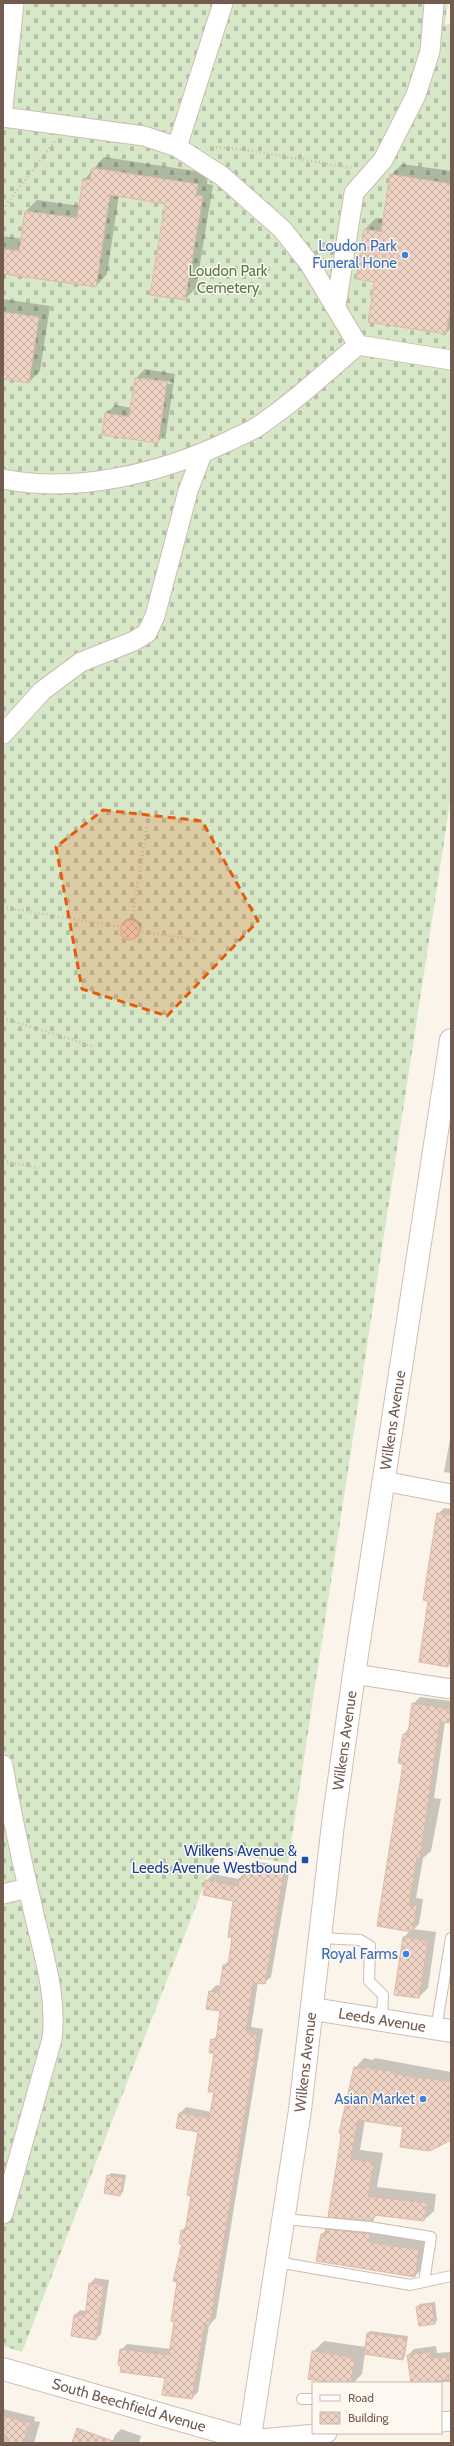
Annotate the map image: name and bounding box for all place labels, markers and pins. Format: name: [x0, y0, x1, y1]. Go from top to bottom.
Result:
place label: Loudon Park Funeral Hone: [312, 237, 397, 272]
marker: Loudon Park Funeral Hone: [400, 250, 410, 260]
place label: Wilkens Avenue & Leeds Avenue Westbound: [132, 1842, 297, 1877]
marker: Wilkens Avenue & Leeds Avenue Westbound: [300, 1855, 310, 1865]
place label: Royal Farms: [321, 1945, 398, 1963]
marker: Royal Farms: [401, 1949, 411, 1959]
place label: Asian Market: [334, 2090, 415, 2108]
marker: Asian Market: [418, 2094, 428, 2104]

